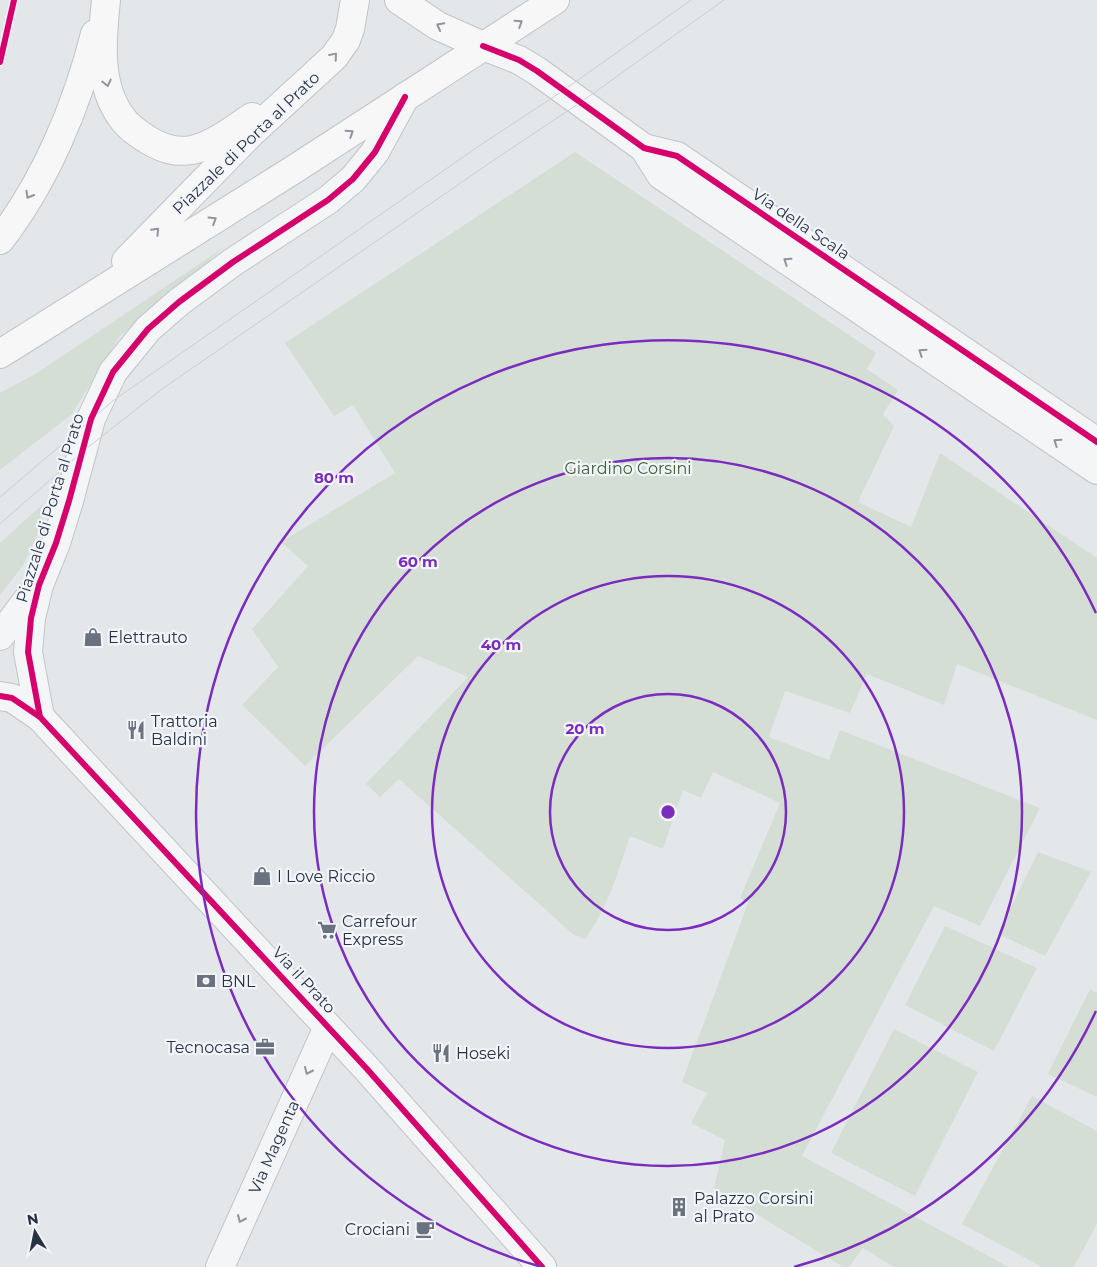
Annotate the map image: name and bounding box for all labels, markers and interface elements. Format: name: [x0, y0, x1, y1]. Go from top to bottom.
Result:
one-way arrow: [513, 20, 523, 29]
one-way arrow: [436, 22, 445, 32]
one-way arrow: [328, 53, 337, 62]
street label: Piazzale di Porta al Prato: [169, 68, 323, 218]
one-way arrow: [101, 79, 112, 88]
one-way arrow: [345, 129, 354, 139]
street label: Via della Scala: [749, 184, 853, 264]
one-way arrow: [26, 190, 36, 199]
one-way arrow: [207, 217, 217, 226]
one-way arrow: [150, 228, 159, 237]
one-way arrow: [783, 257, 792, 267]
one-way arrow: [918, 348, 927, 358]
street label: Piazzale di Porta al Prato: [12, 411, 88, 605]
one-way arrow: [1053, 439, 1062, 449]
park label: Giardino Corsini: [564, 459, 692, 478]
text: 80 m: [314, 468, 354, 487]
text: 60 m: [398, 552, 438, 571]
shop icon: Elettrauto: [82, 626, 104, 648]
place label: Elettrauto: [108, 628, 188, 647]
text: 40 m: [481, 635, 521, 654]
place label: Trattoria Baldini: [151, 712, 218, 749]
restaurant icon: Trattoria Baldini: [125, 719, 147, 741]
text: 20 m: [565, 719, 605, 738]
centre of rings: [659, 803, 677, 821]
shop icon: I Love Riccio: [251, 865, 273, 887]
place label: I Love Riccio: [277, 867, 375, 886]
place label: Carrefour Express: [342, 912, 417, 949]
supermarket icon: Carrefour Express: [316, 919, 338, 941]
street label: Via il Prato: [268, 943, 340, 1017]
bank icon: BNL: [195, 970, 217, 992]
place label: BNL: [221, 972, 256, 991]
office icon: Tecnocasa: [254, 1036, 276, 1058]
place label: Tecnocasa: [166, 1038, 250, 1057]
restaurant icon: Hoseki: [430, 1042, 452, 1064]
place label: Hoseki: [456, 1044, 510, 1063]
one-way arrow: [304, 1066, 314, 1075]
street label: Via Magenta: [245, 1097, 303, 1197]
place label: Palazzo Corsini al Prato: [694, 1189, 814, 1226]
building icon: Palazzo Corsini al Prato: [668, 1196, 690, 1218]
north arrow: [10, 1207, 60, 1257]
text: N: [26, 1209, 40, 1229]
one-way arrow: [237, 1214, 248, 1223]
cafe icon: Crociani: [414, 1218, 436, 1240]
place label: Crociani: [345, 1220, 410, 1239]

